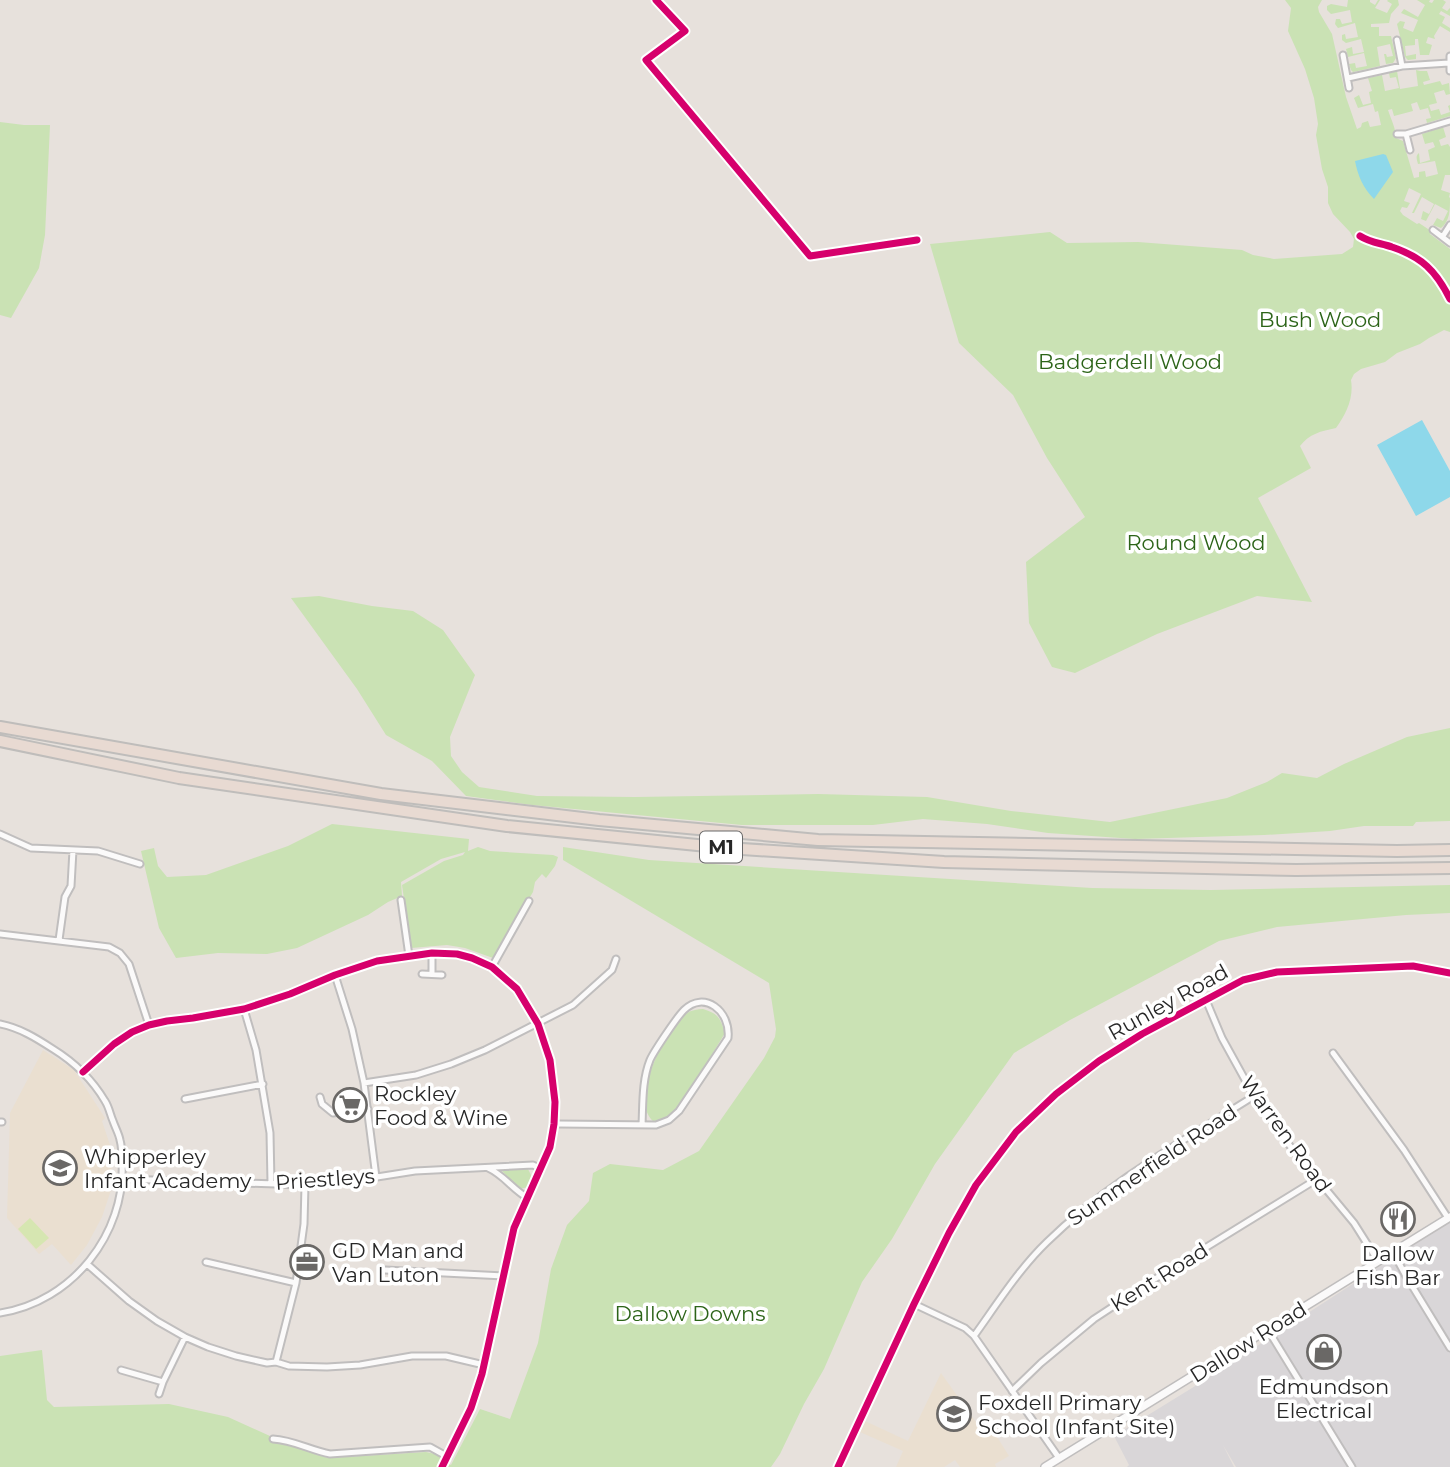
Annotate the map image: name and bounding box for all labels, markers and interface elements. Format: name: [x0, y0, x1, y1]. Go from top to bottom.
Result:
park label: Bush Wood: [1259, 307, 1381, 332]
park label: Badgerdell Wood: [1038, 349, 1222, 374]
park label: Round Wood: [1126, 530, 1266, 555]
road number: M1: [700, 832, 742, 862]
street label: Runley Road: [1104, 959, 1232, 1045]
street label: Warren Road: [1235, 1071, 1337, 1197]
place label: Rockley Food & Wine: [374, 1081, 508, 1130]
supermarket icon: Rockley Food & Wine: [331, 1086, 369, 1124]
street label: Summerfield Road: [1063, 1099, 1241, 1231]
place label: Whipperley Infant Academy: [84, 1144, 252, 1193]
school or university icon: Whipperley Infant Academy: [41, 1149, 79, 1187]
street label: Priestleys: [274, 1163, 376, 1195]
restaurant icon: Dallow Fish Bar: [1379, 1200, 1417, 1238]
street label: Kent Road: [1106, 1237, 1212, 1317]
place label: GD Man and Van Luton: [332, 1238, 464, 1287]
place label: Dallow Fish Bar: [1355, 1241, 1441, 1290]
office icon: GD Man and Van Luton: [288, 1243, 326, 1281]
street label: Dallow Road: [1185, 1296, 1311, 1388]
park label: Dallow Downs: [615, 1301, 765, 1326]
shop icon: Edmundson Electrical: [1305, 1333, 1343, 1371]
place label: Edmundson Electrical: [1259, 1374, 1389, 1423]
place label: Foxdell Primary School (Infant Site): [978, 1390, 1175, 1439]
school or university icon: Foxdell Primary School (Infant Site): [935, 1395, 973, 1433]

